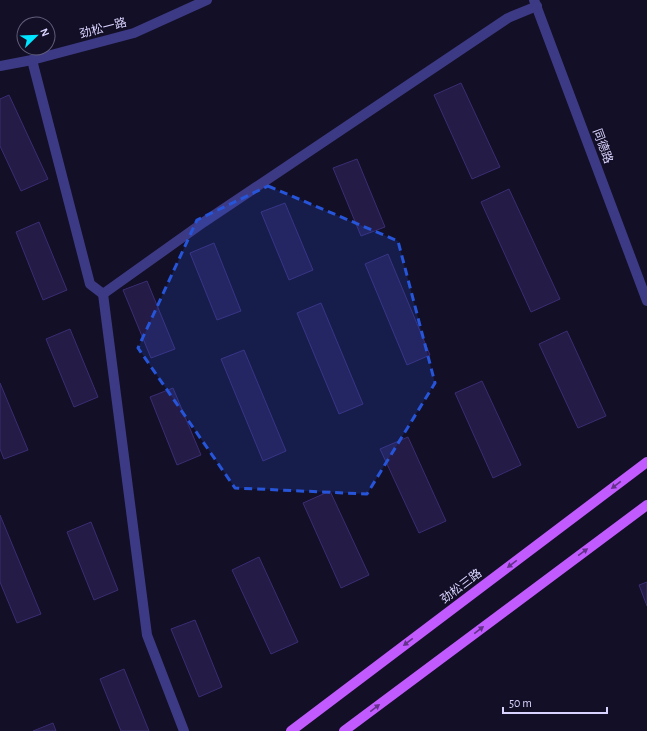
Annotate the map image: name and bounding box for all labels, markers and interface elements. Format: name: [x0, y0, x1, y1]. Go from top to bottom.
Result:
street label: 劲松一路: [78, 15, 128, 40]
north arrow: [16, 16, 56, 56]
text: N: [38, 27, 51, 38]
street label: 同德路: [591, 127, 616, 165]
one-way arrow: [610, 481, 621, 490]
one-way arrow: [578, 548, 589, 556]
one-way arrow: [507, 560, 518, 568]
street label: 劲松三路: [438, 566, 484, 605]
one-way arrow: [474, 626, 485, 634]
one-way arrow: [403, 638, 413, 646]
scale bar: [503, 689, 607, 715]
text: 50 m: [509, 697, 532, 709]
one-way arrow: [370, 703, 381, 712]

